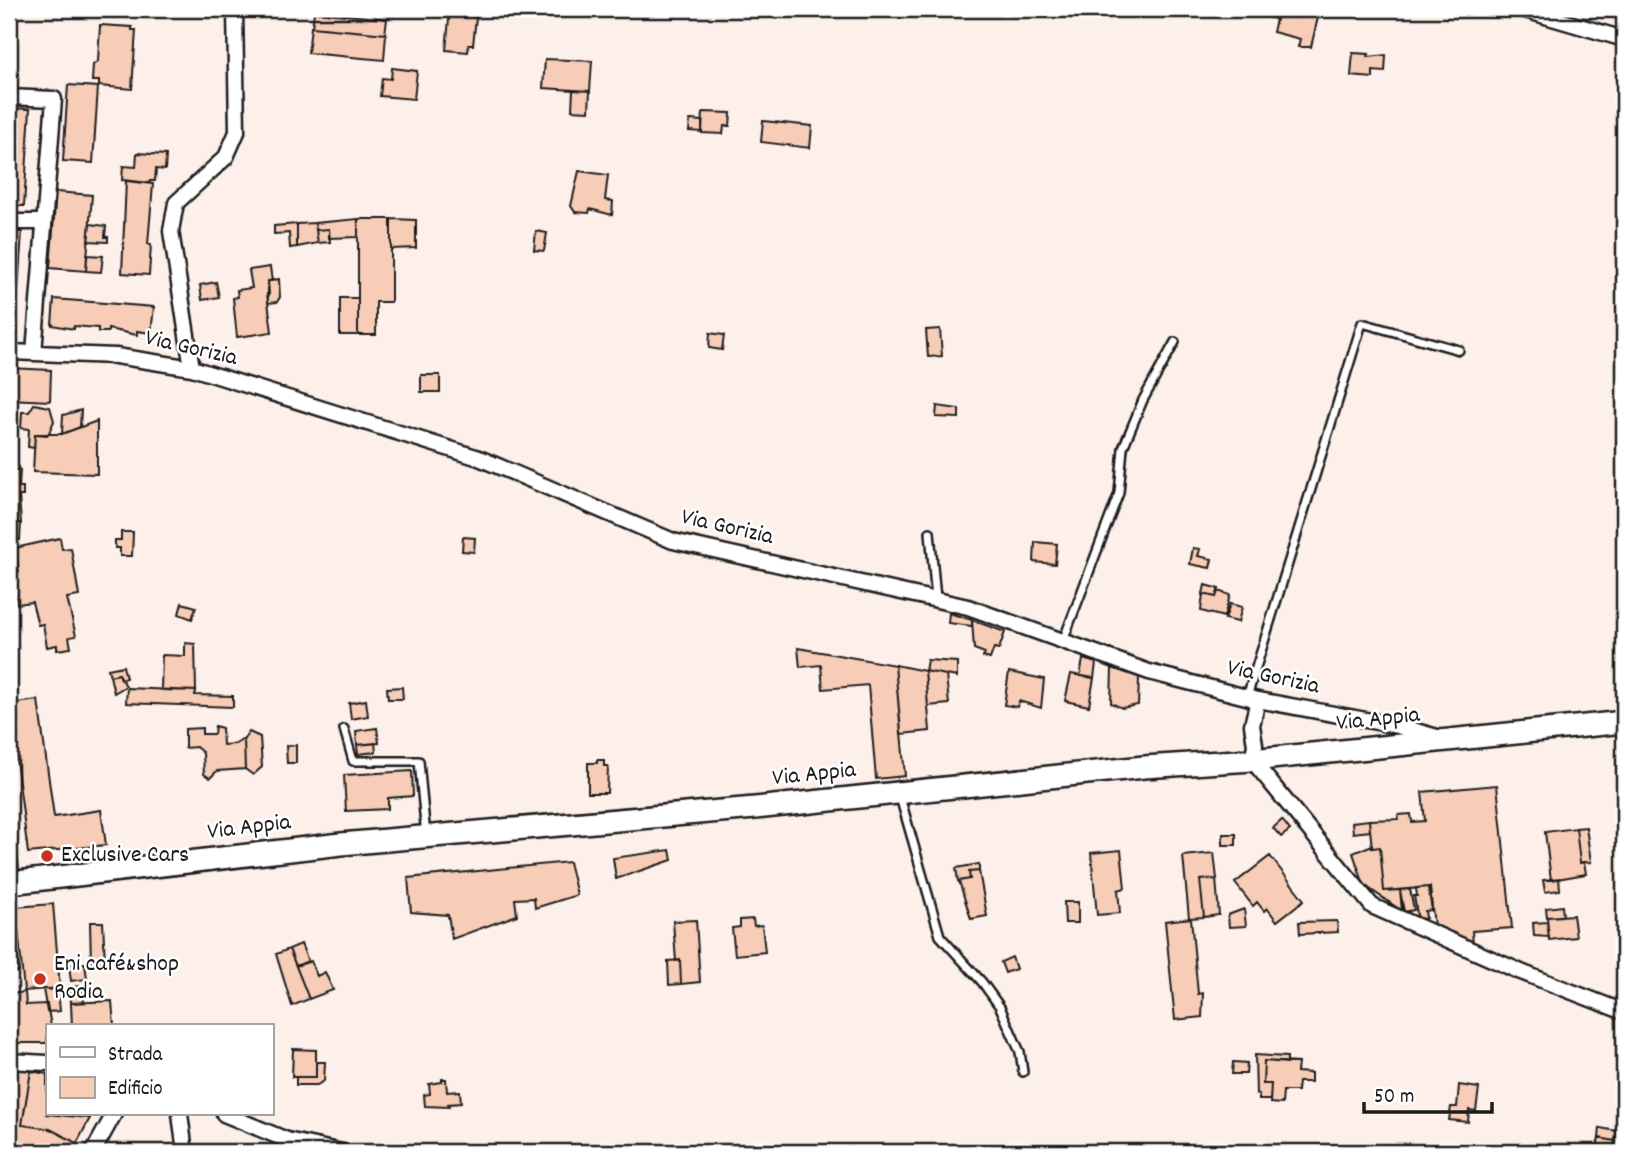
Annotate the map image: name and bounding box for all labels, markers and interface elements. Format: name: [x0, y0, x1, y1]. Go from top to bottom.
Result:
street label: Via Gorizia: [142, 322, 241, 376]
street label: Via Gorizia: [678, 501, 777, 555]
street label: Via Gorizia: [1224, 652, 1323, 705]
street label: Via Appia: [1335, 699, 1422, 741]
street label: Via Appia: [771, 754, 858, 796]
street label: Via Appia: [205, 806, 293, 850]
place label: Exclusive Cars: [61, 839, 189, 873]
marker: Exclusive Cars: [39, 848, 55, 864]
place label: Eni café&shop Rodia: [54, 948, 179, 1010]
marker: Eni café&shop Rodia: [32, 971, 48, 987]
legend: [46, 1024, 273, 1116]
text: Strada: [108, 1041, 163, 1071]
scale bar: [1364, 1070, 1491, 1114]
text: Edificio: [108, 1075, 163, 1105]
text: 50 m: [1374, 1083, 1414, 1113]

